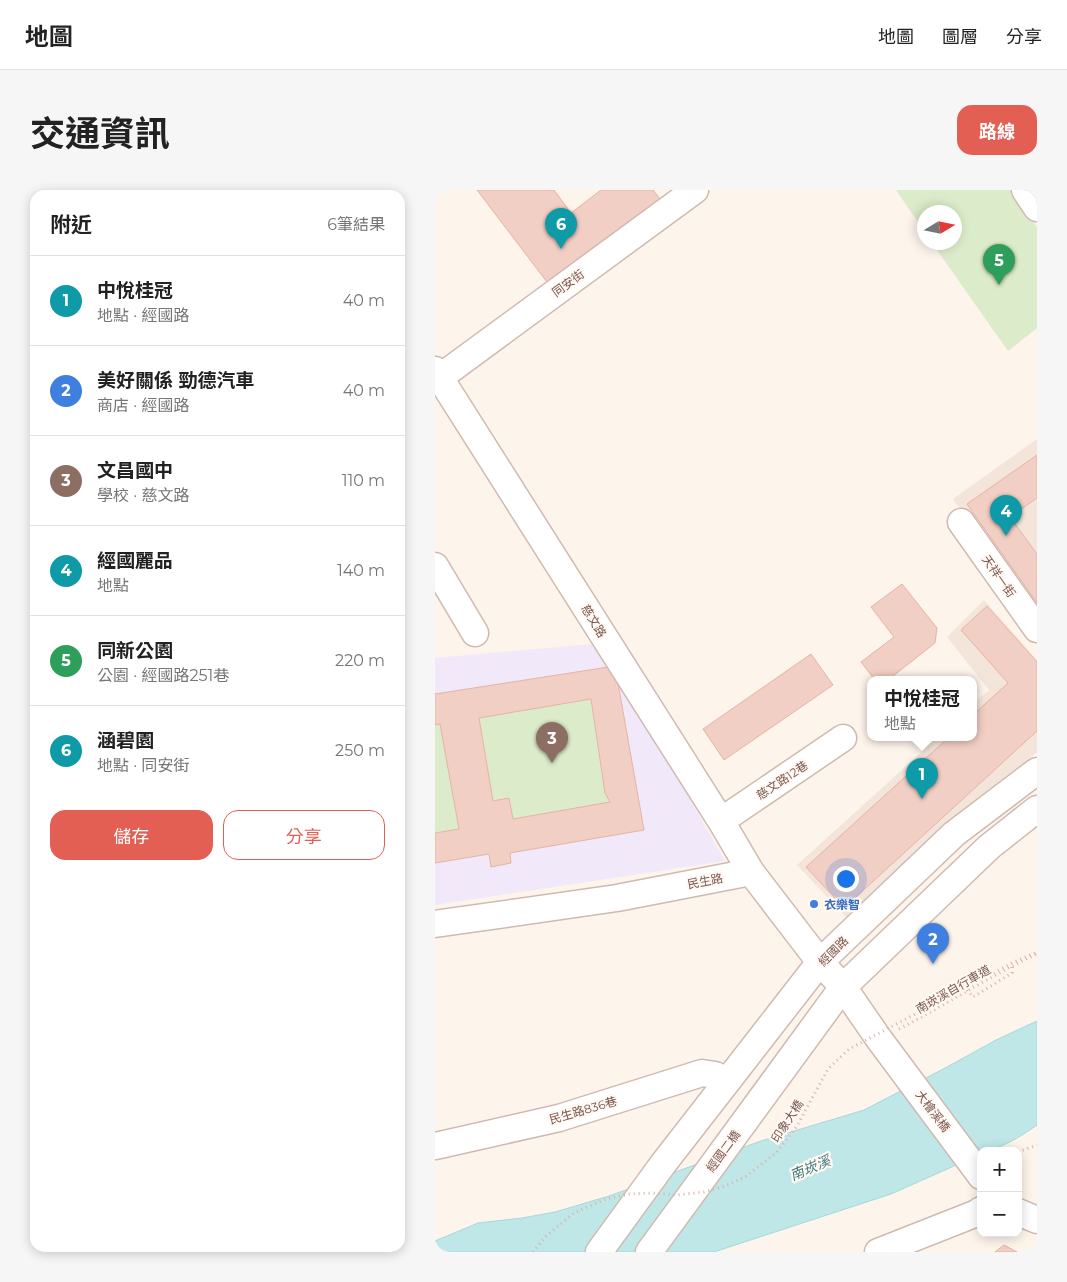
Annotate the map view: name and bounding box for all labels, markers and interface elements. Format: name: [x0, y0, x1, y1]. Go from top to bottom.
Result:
text: 地圖: [25, 22, 73, 51]
text: 地圖: [878, 26, 914, 48]
text: 圖層: [942, 26, 978, 48]
text: 分享: [1006, 26, 1042, 48]
button: 路線: [957, 105, 1037, 155]
text: 交通資訊: [30, 112, 170, 155]
north arrow: [917, 205, 962, 250]
pin: 6: [545, 208, 577, 249]
text: 附近: [50, 212, 92, 237]
text: 6筆結果: [327, 215, 385, 234]
pin: 5: [983, 244, 1015, 285]
street label: 同安街: [549, 266, 587, 300]
text: 中悅桂冠: [97, 279, 173, 302]
text: 1: [63, 291, 69, 310]
text: 40 m: [343, 291, 385, 310]
text: 地點 · 經國路: [97, 306, 189, 325]
text: 美好關係 勁德汽車: [97, 369, 254, 392]
text: 2: [61, 381, 71, 400]
text: 40 m: [343, 381, 385, 400]
text: 商店 · 經國路: [97, 396, 189, 415]
text: 文昌國中: [97, 459, 173, 482]
text: 3: [61, 471, 71, 490]
text: 110 m: [342, 471, 385, 490]
text: 學校 · 慈文路: [97, 486, 189, 505]
pin: 4: [990, 495, 1022, 536]
text: 經國麗品: [97, 549, 173, 572]
street label: 天祥一街: [979, 552, 1019, 600]
text: 4: [60, 561, 72, 580]
text: 140 m: [337, 561, 385, 580]
text: 地點: [97, 576, 129, 595]
street label: 慈文路: [578, 602, 610, 640]
text: 同新公園: [97, 639, 173, 662]
text: 5: [61, 651, 71, 670]
text: 220 m: [335, 651, 385, 670]
text: 公園 · 經國路251巷: [97, 666, 229, 685]
popup: [867, 676, 977, 741]
text: 中悅桂冠: [884, 687, 960, 710]
text: 地點: [884, 714, 916, 733]
pin: 3: [536, 722, 568, 763]
text: 涵碧園: [97, 729, 154, 752]
text: 6: [61, 741, 71, 760]
text: 250 m: [335, 741, 385, 760]
text: 地點 · 同安街: [97, 756, 189, 775]
street label: 慈文路12巷: [753, 757, 811, 803]
pin: 1: [906, 758, 938, 799]
button: 儲存: [50, 810, 213, 860]
button: 分享: [223, 810, 385, 860]
your location: [833, 866, 859, 892]
street label: 民生路: [686, 870, 724, 892]
place label: 衣樂智: [824, 897, 860, 912]
marker: 衣樂智: [808, 898, 820, 910]
pin: 2: [917, 923, 949, 964]
street label: 經國路: [815, 933, 851, 969]
street label: 南崁溪自行車道: [913, 962, 993, 1016]
street label: 大檜溪橋: [913, 1087, 953, 1135]
street label: 民生路836巷: [547, 1093, 619, 1127]
street label: 印象大橋: [768, 1097, 806, 1145]
street label: 經國二橋: [703, 1127, 743, 1175]
map controls: [977, 1147, 1022, 1237]
button: +: [977, 1147, 1022, 1192]
water label: 南崁溪: [787, 1151, 835, 1184]
button: −: [977, 1192, 1022, 1237]

